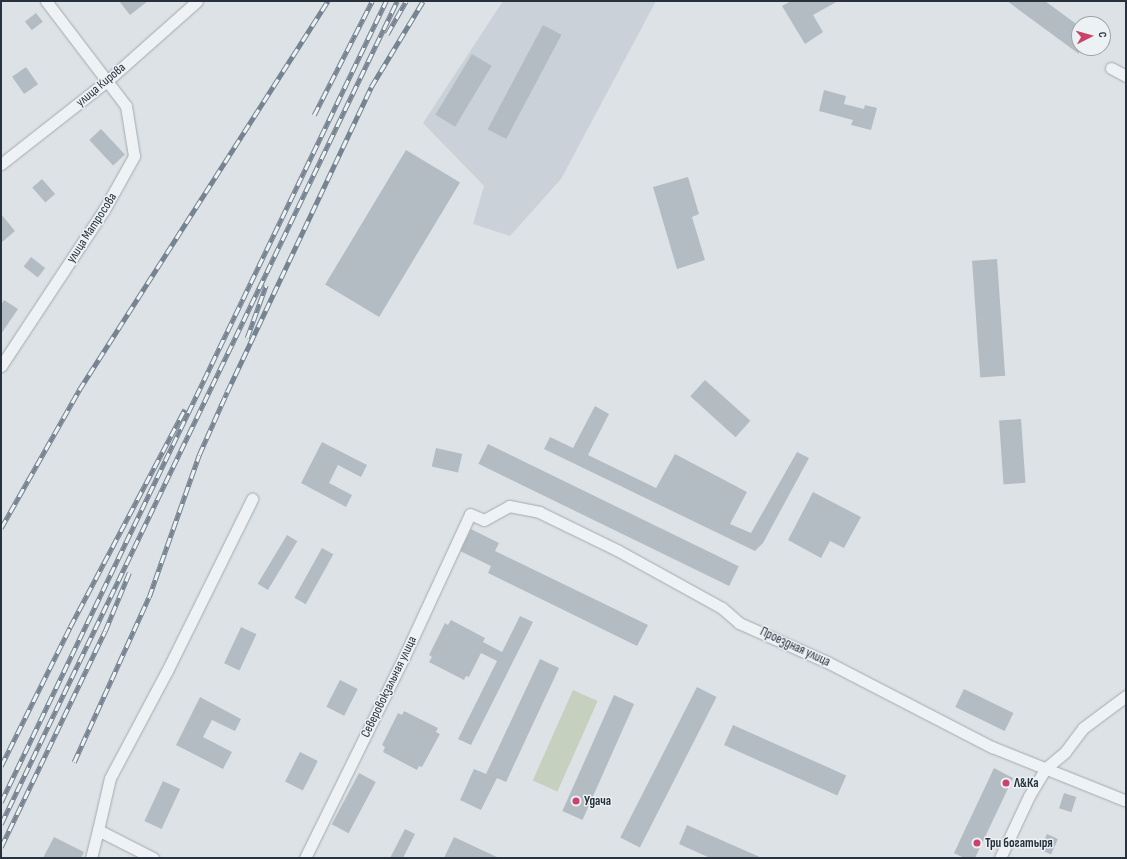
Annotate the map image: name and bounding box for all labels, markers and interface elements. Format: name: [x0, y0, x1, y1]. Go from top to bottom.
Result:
north arrow: [1071, 16, 1111, 56]
text: С: [1096, 31, 1109, 38]
street label: улица Кирова: [73, 60, 129, 110]
street label: улица Матросова: [64, 190, 120, 266]
street label: Проездная улица: [757, 624, 833, 670]
street label: Северовокзальная улица: [358, 634, 420, 740]
place label: Л&Ка: [1014, 775, 1039, 791]
marker: Л&Ка: [1001, 778, 1011, 788]
place label: Удача: [584, 793, 611, 809]
marker: Удача: [571, 796, 581, 806]
place label: Три богатыря: [985, 835, 1053, 851]
marker: Три богатыря: [972, 838, 982, 848]

